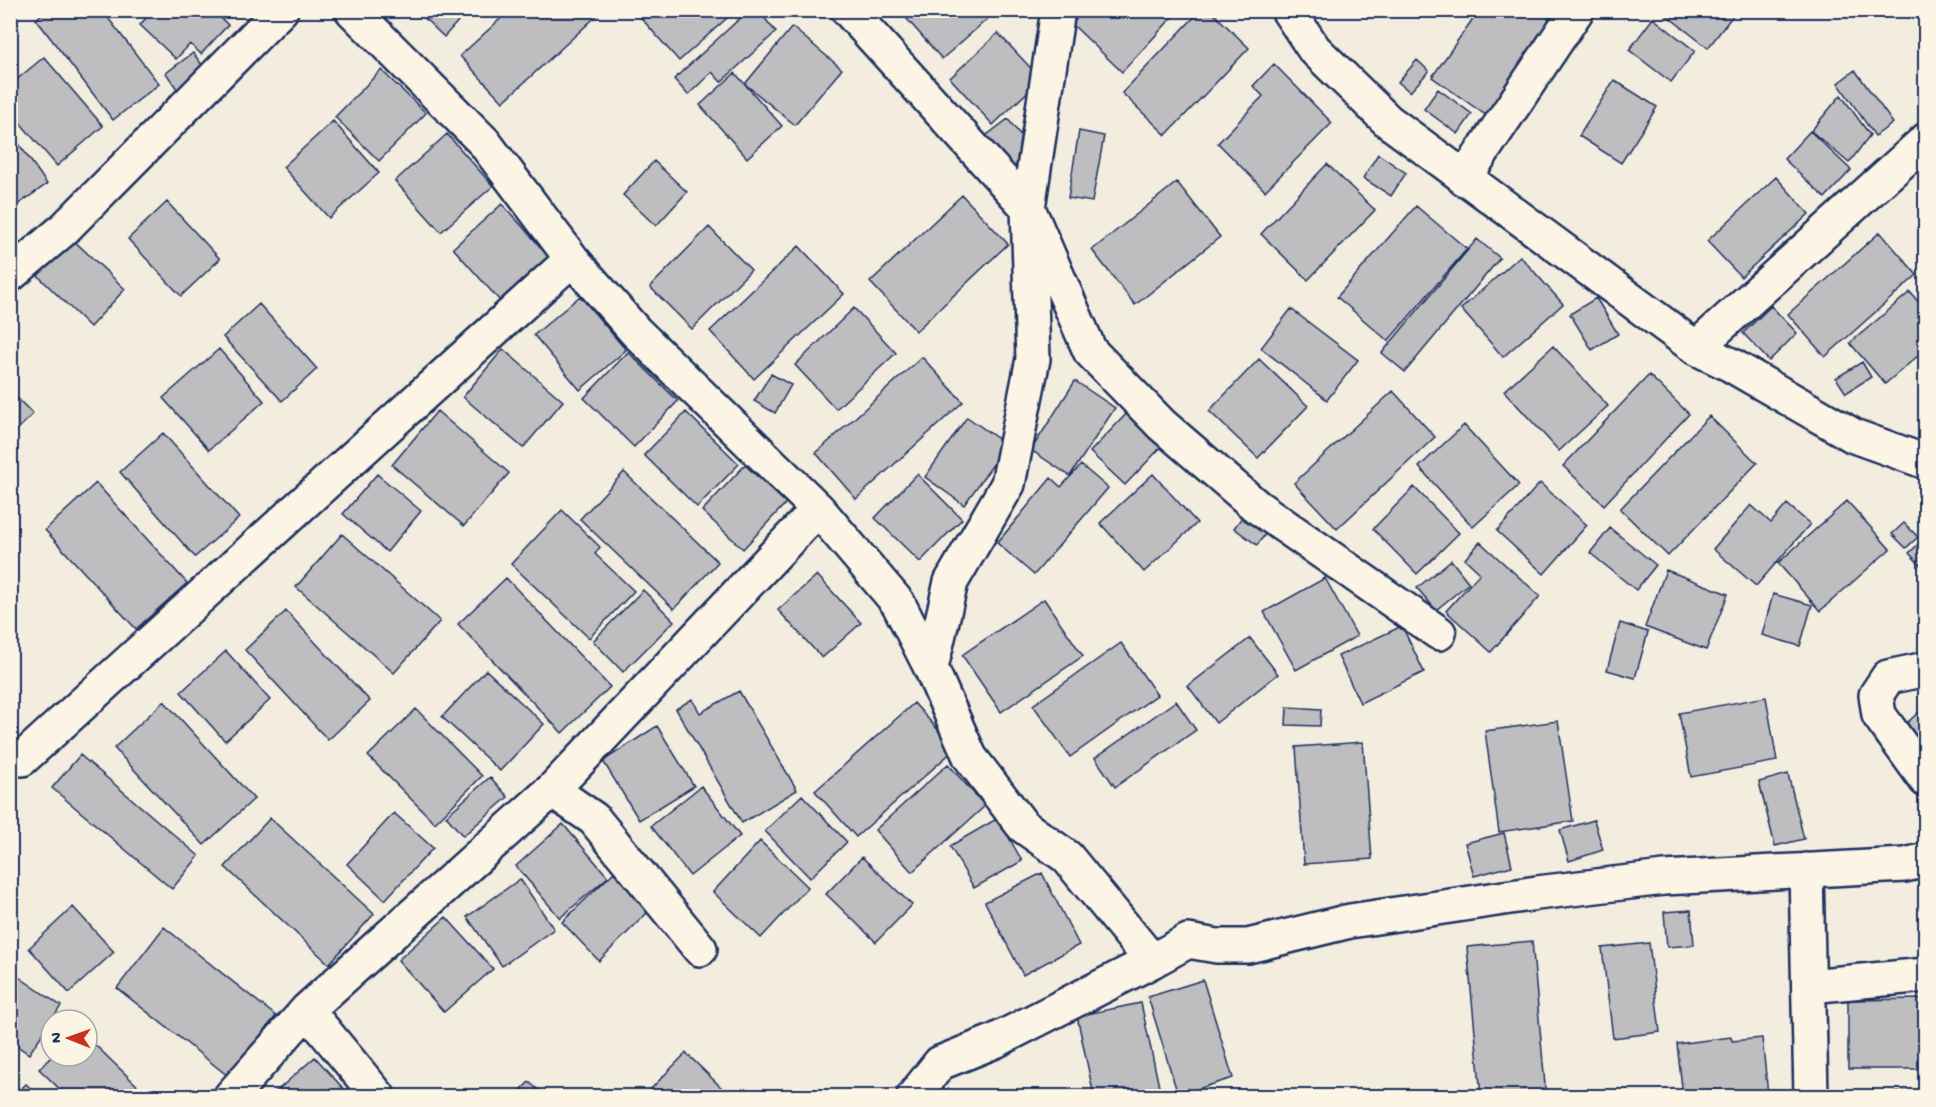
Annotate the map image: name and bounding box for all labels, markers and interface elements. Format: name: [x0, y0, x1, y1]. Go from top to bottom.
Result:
north arrow: [39, 1008, 99, 1068]
text: N: [48, 1032, 67, 1043]

